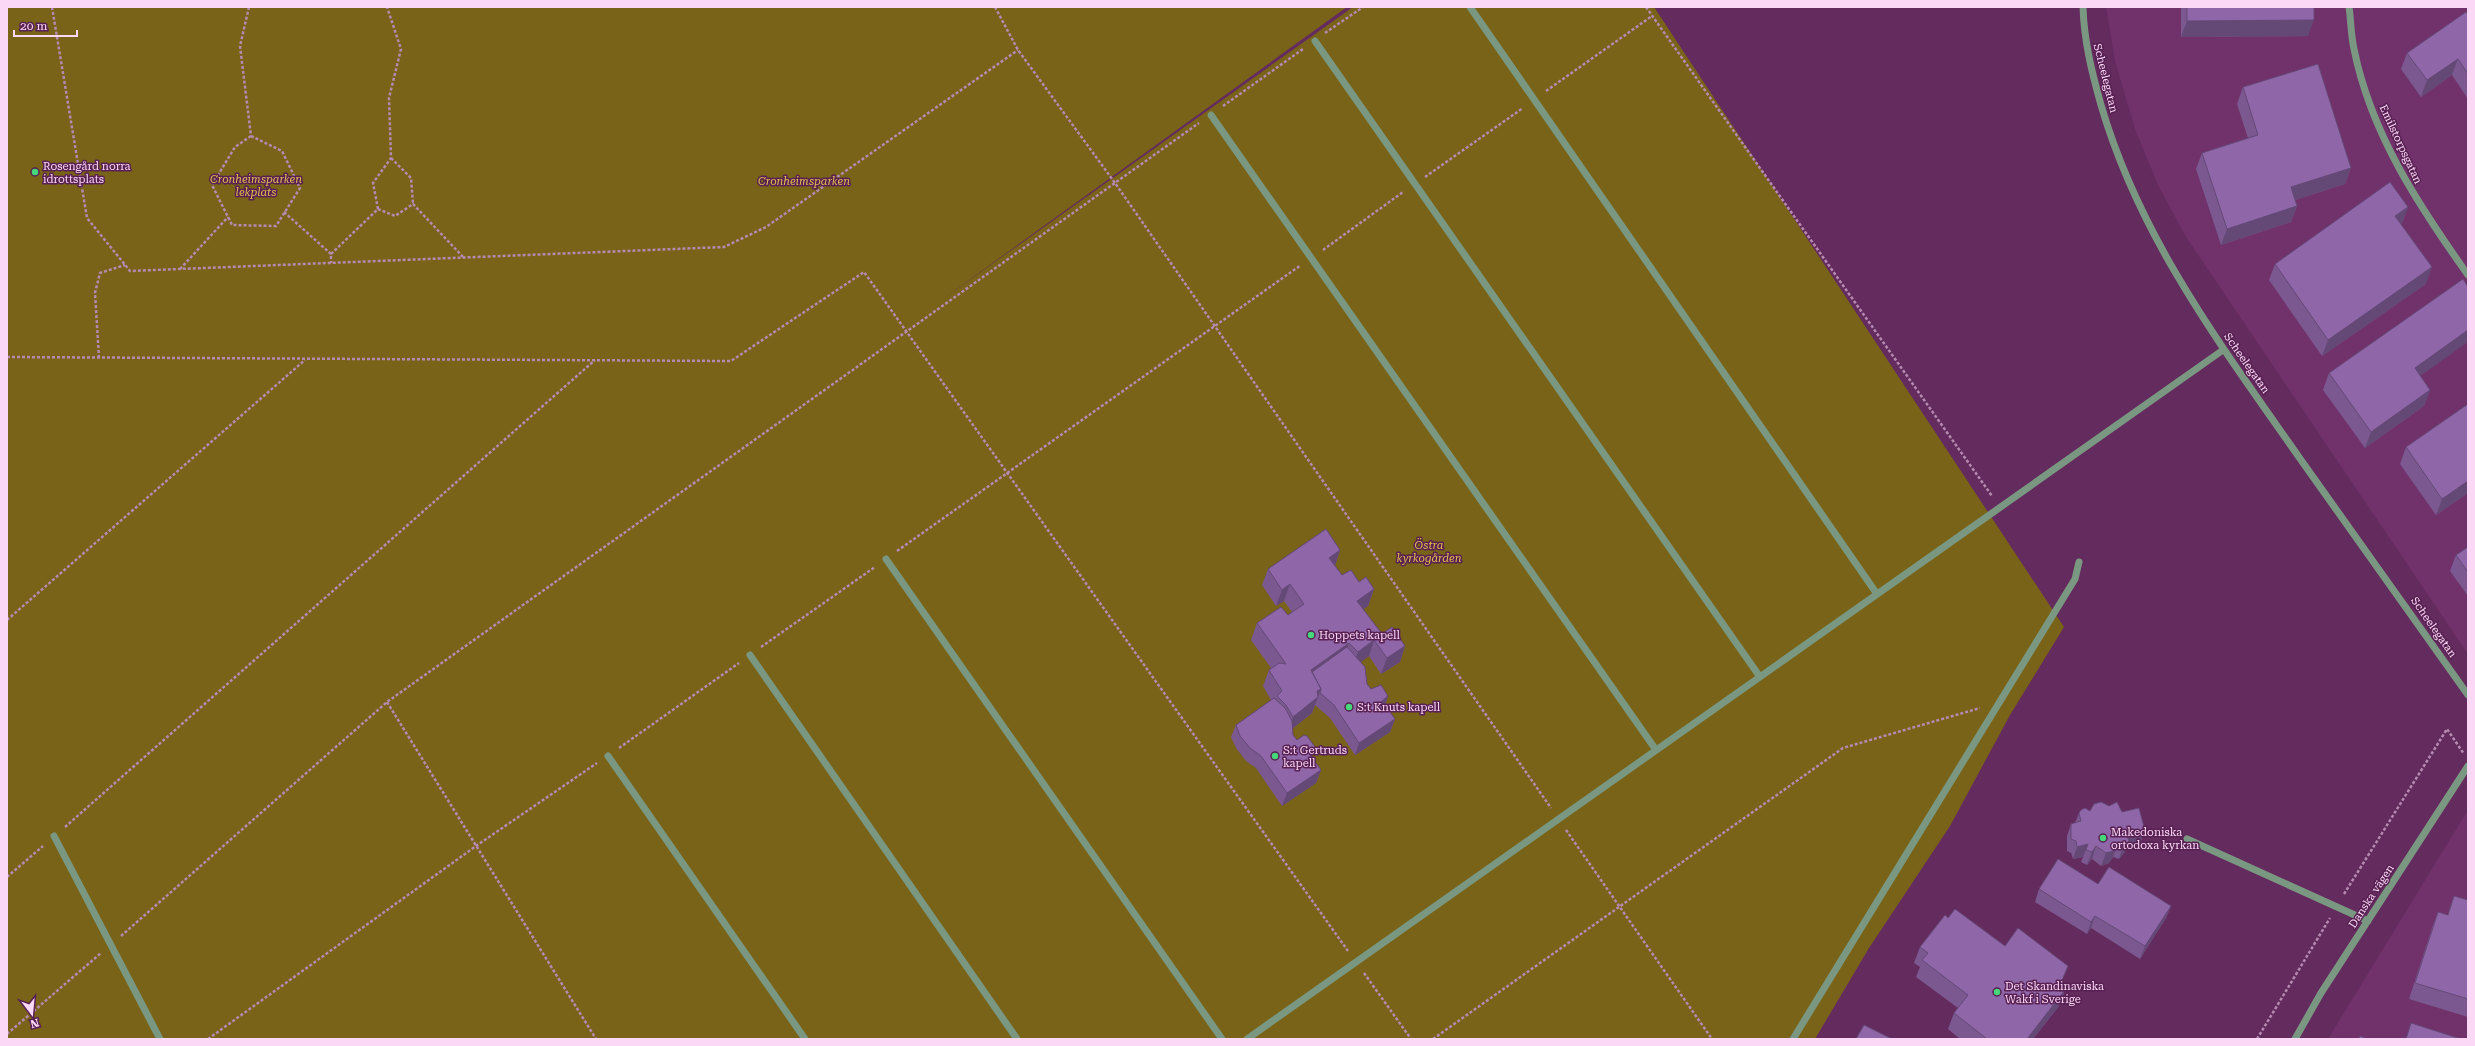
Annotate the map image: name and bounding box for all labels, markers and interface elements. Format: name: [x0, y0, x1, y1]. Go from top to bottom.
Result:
scale bar: [14, 12, 77, 38]
text: 20 m: [20, 19, 47, 33]
street label: Scheelegatan: [2091, 42, 2120, 114]
street label: Emilstorpsgatan: [2376, 103, 2425, 186]
place label: Rosengård norra idrottsplats: [43, 160, 131, 186]
marker: Rosengård norra idrottsplats: [30, 167, 40, 177]
park label: Cronheimsparken lekplats: [210, 173, 302, 199]
park label: Cronheimsparken: [758, 175, 850, 188]
street label: Scheelegatan: [2221, 331, 2272, 396]
park label: Östra kyrkogården: [1397, 537, 1462, 565]
street label: Scheelegatan: [2408, 595, 2459, 660]
place label: Hoppets kapell: [1319, 629, 1400, 642]
marker: Hoppets kapell: [1306, 630, 1316, 640]
place label: S:t Knuts kapell: [1357, 701, 1441, 714]
marker: S:t Knuts kapell: [1344, 702, 1354, 712]
place label: S:t Gertruds kapell: [1283, 744, 1347, 770]
marker: S:t Gertruds kapell: [1270, 751, 1280, 761]
place label: Makedoniska ortodoxa kyrkan: [2111, 826, 2199, 852]
marker: Makedoniska ortodoxa kyrkan: [2098, 833, 2108, 843]
street label: Danska vägen: [2346, 862, 2397, 931]
place label: Det Skandinaviska Wakf i Sverige: [2005, 980, 2104, 1006]
marker: Det Skandinaviska Wakf i Sverige: [1992, 987, 2002, 997]
north arrow: [12, 994, 52, 1034]
text: N: [28, 1016, 40, 1031]

